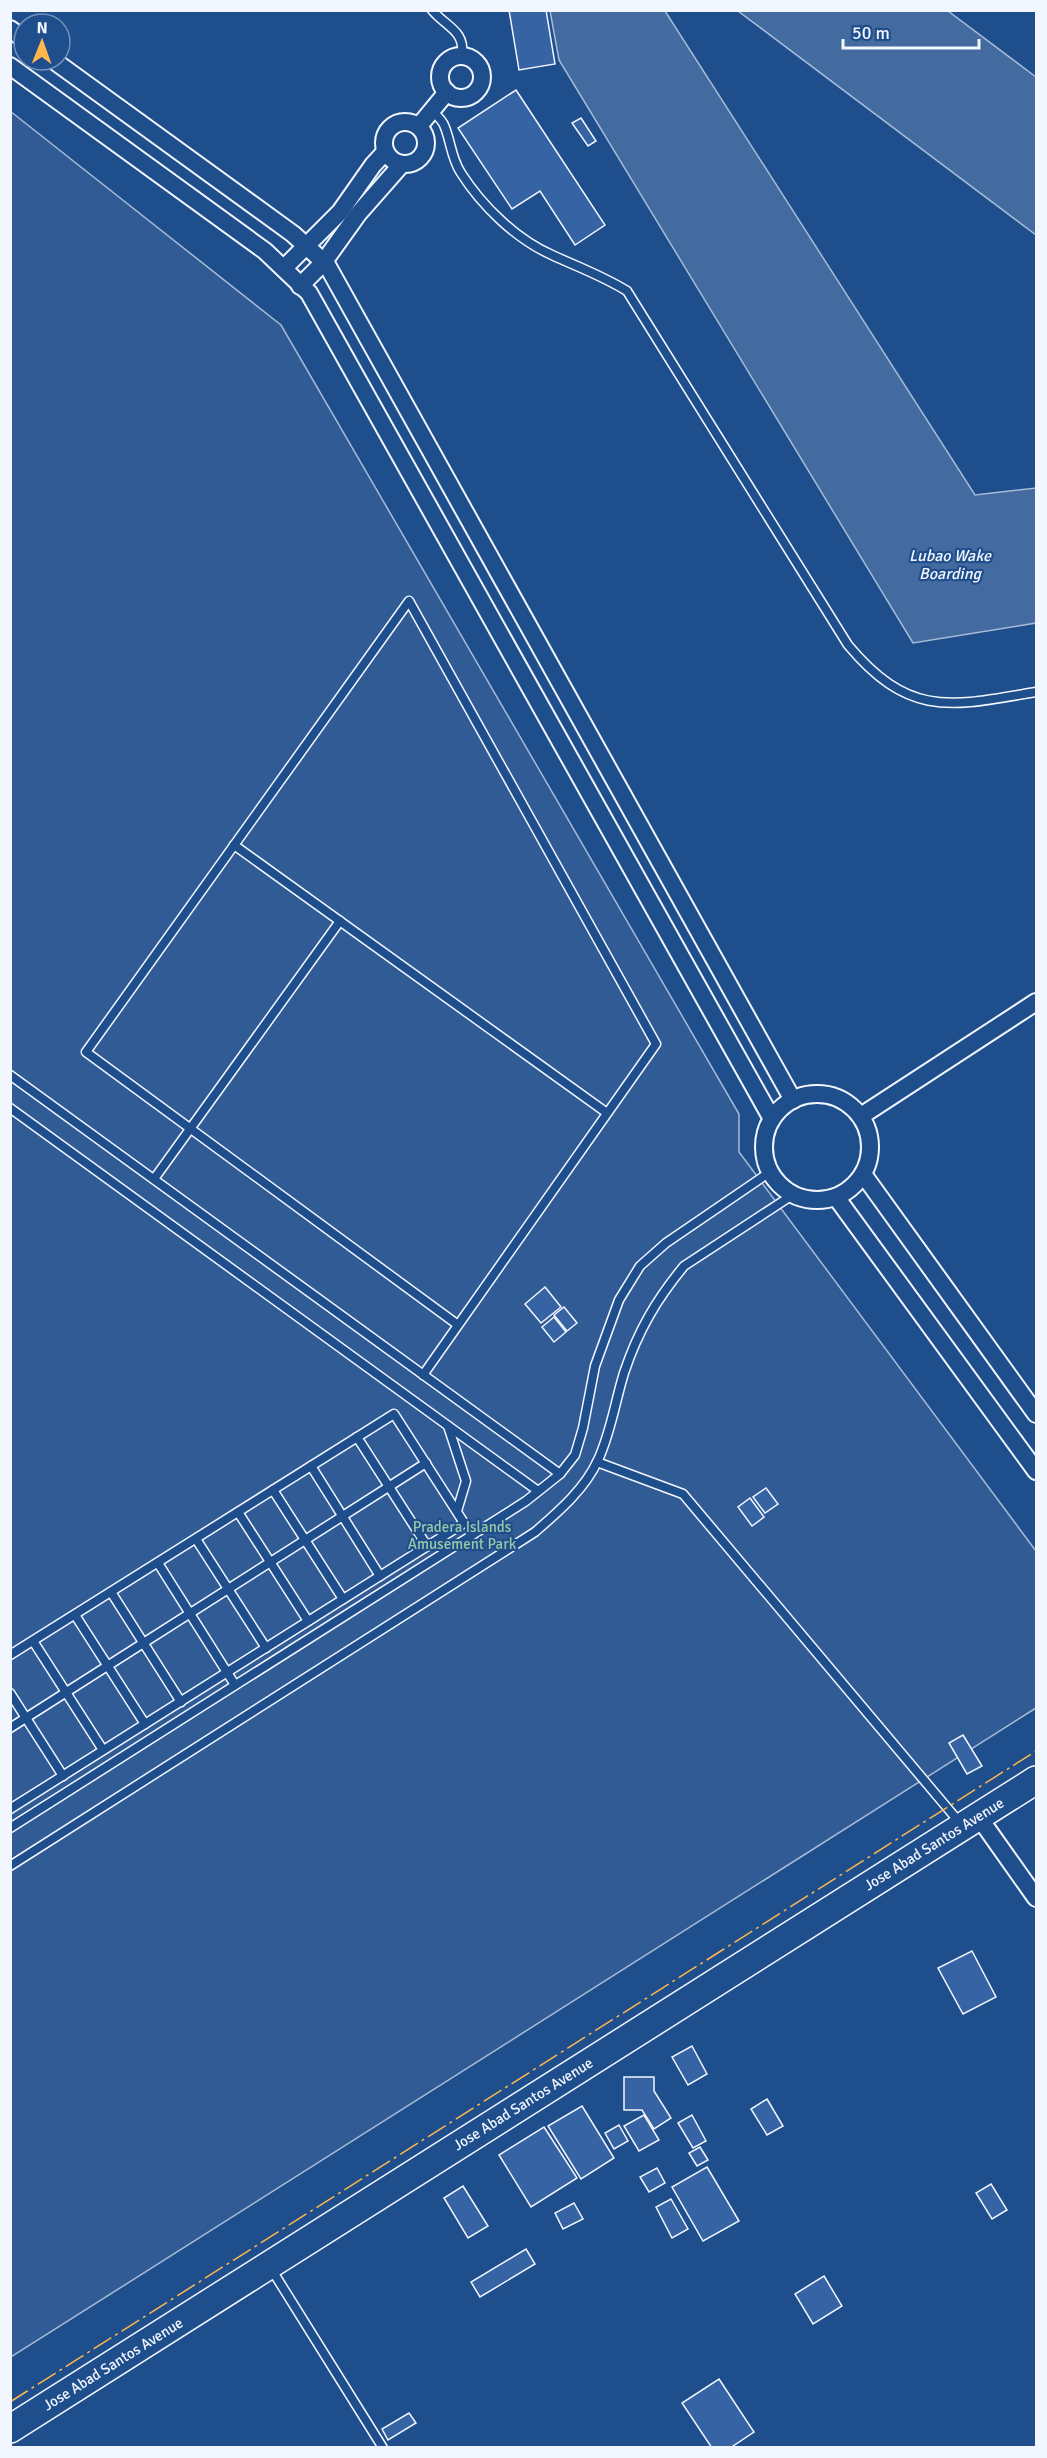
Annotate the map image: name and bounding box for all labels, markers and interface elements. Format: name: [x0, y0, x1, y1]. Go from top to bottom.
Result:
north arrow: [12, 12, 72, 72]
scale bar: [843, 12, 980, 50]
text: N: [37, 18, 48, 38]
text: 50 m: [852, 22, 890, 44]
water label: Lubao Wake Boarding: [909, 546, 992, 584]
park label: Pradera Islands Amusement Park: [408, 1518, 517, 1553]
street label: Jose Abad Santos Avenue: [861, 1794, 1007, 1894]
street label: Jose Abad Santos Avenue: [450, 2054, 596, 2154]
street label: Jose Abad Santos Avenue: [40, 2314, 186, 2414]

